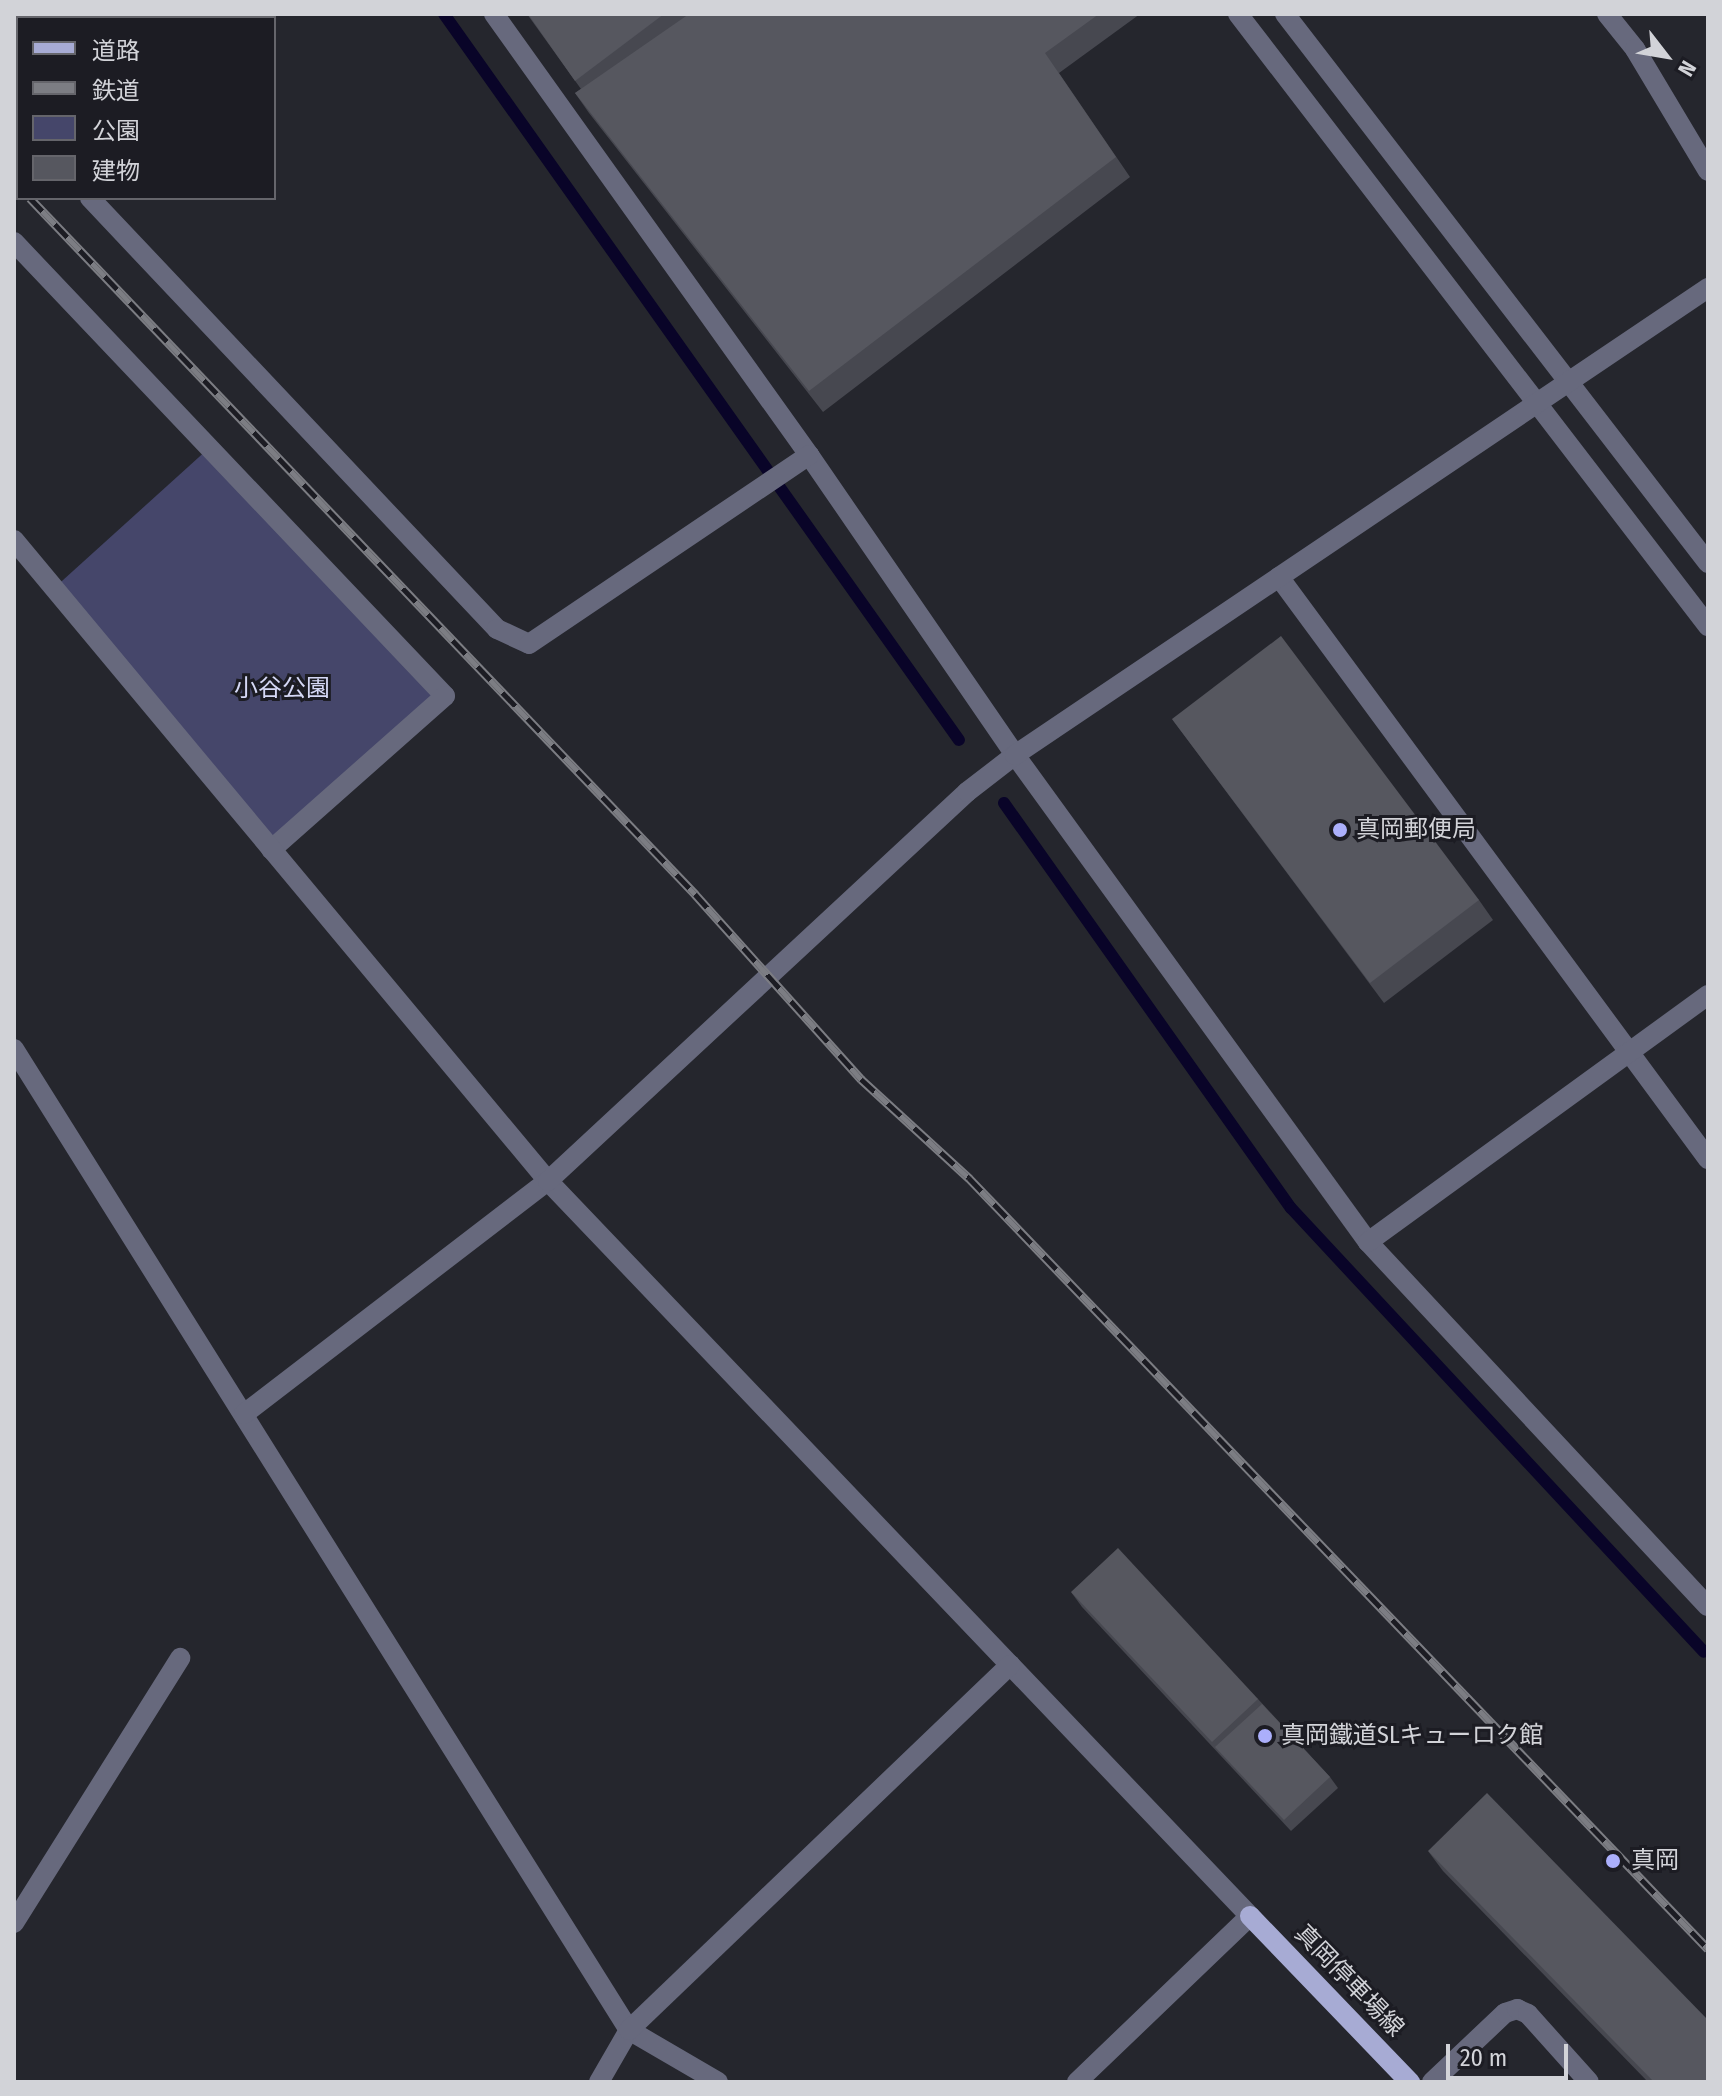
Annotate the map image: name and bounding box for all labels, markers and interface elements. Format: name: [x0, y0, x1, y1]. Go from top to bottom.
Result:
legend: [16, 16, 276, 200]
north arrow: [1626, 16, 1706, 96]
text: 道路: [92, 37, 140, 65]
text: N: [1672, 56, 1702, 81]
text: 鉄道: [92, 77, 140, 105]
text: 公園: [92, 117, 140, 145]
text: 建物: [92, 157, 140, 185]
park label: 小谷公園: [234, 675, 330, 703]
place label: 真岡郵便局: [1356, 816, 1476, 844]
marker: 真岡郵便局: [1331, 821, 1349, 839]
place label: 真岡鐵道SLキューロク館: [1281, 1722, 1544, 1750]
marker: 真岡鐵道SLキューロク館: [1256, 1727, 1274, 1745]
place label: 真岡: [1631, 1847, 1679, 1875]
marker: 真岡: [1602, 1850, 1624, 1872]
street label: 真岡停車場線: [1289, 1919, 1409, 2043]
scale bar: [1450, 2028, 1572, 2078]
text: 20 m: [1460, 2044, 1507, 2072]

